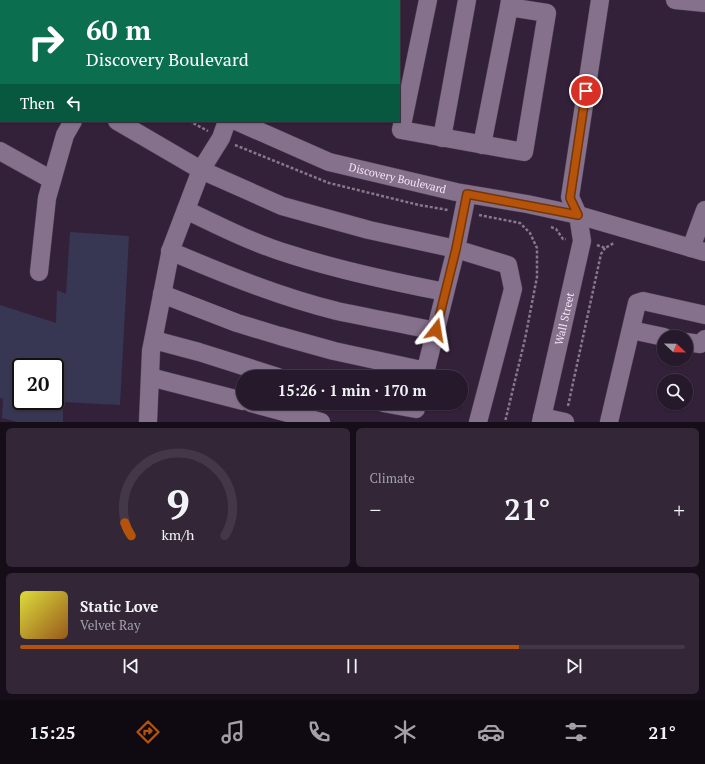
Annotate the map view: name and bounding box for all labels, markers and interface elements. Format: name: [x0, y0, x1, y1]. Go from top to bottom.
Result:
text: 60 m: [86, 11, 151, 48]
icon: right: [20, 16, 72, 68]
text: Discovery Boulevard: [86, 47, 249, 71]
pin: [569, 74, 603, 108]
icon: arrive: [575, 80, 597, 102]
icon: left: [63, 92, 85, 114]
text: Then: [20, 93, 55, 113]
street label: Discovery Boulevard: [347, 160, 448, 196]
street label: Wall Street: [552, 291, 577, 346]
position arrow: [415, 309, 457, 351]
north arrow: [657, 330, 693, 366]
map controls: [657, 330, 693, 410]
speed limit sign: 20: [12, 358, 64, 410]
button: search: [657, 374, 693, 410]
text: 15:26 · 1 min · 170 m: [278, 380, 426, 400]
text: Climate: [370, 469, 415, 487]
text: 9: [166, 475, 190, 530]
text: 21°: [504, 489, 550, 529]
text: −: [370, 495, 381, 524]
text: +: [673, 495, 685, 524]
text: km/h: [161, 524, 195, 543]
text: Static Love: [80, 596, 158, 616]
text: Velvet Ray: [80, 616, 140, 634]
icon: previous: [120, 655, 142, 677]
icon: pause: [341, 655, 363, 677]
icon: next: [563, 655, 585, 677]
icon: directions: [134, 718, 162, 746]
icon: music: [219, 718, 247, 746]
icon: phone: [305, 718, 333, 746]
icon: climate: [391, 718, 419, 746]
icon: car: [477, 718, 505, 746]
icon: filters: [562, 718, 590, 746]
text: 15:25: [29, 720, 76, 744]
text: 21°: [648, 720, 676, 744]

